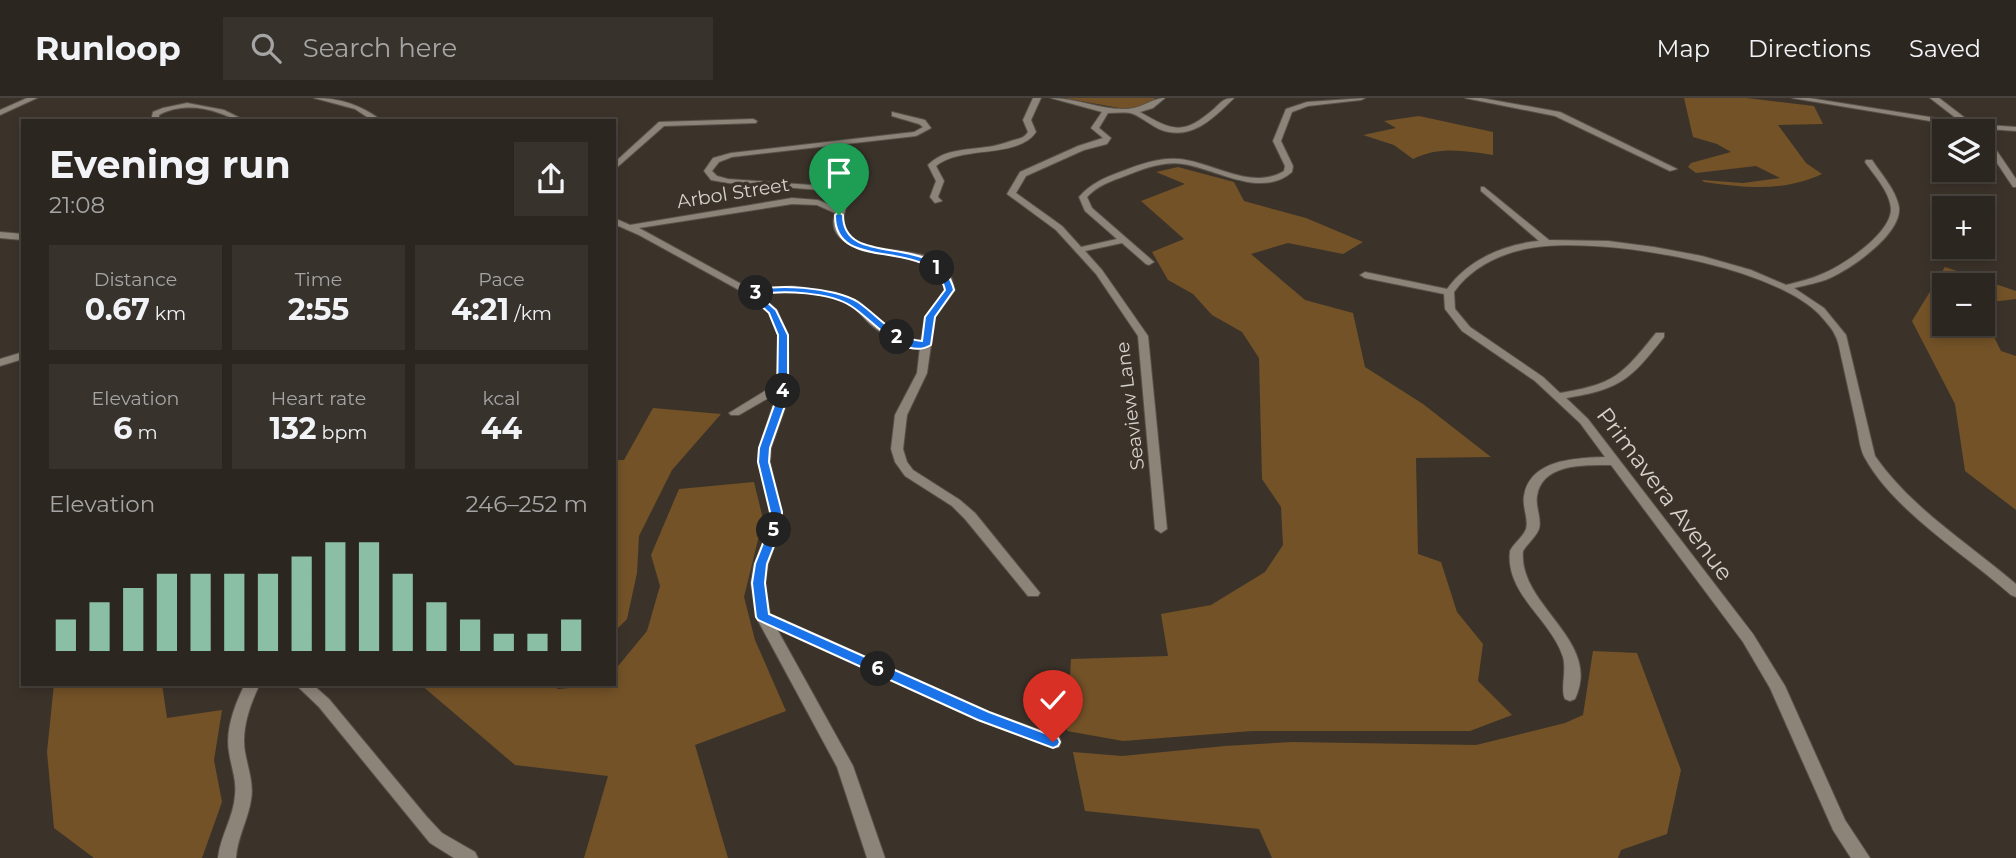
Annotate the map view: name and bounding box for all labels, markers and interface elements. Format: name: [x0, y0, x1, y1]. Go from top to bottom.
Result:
search box: [223, 17, 713, 80]
text: Runloop: [35, 28, 181, 68]
icon: search: [247, 29, 285, 67]
text: Search here: [303, 32, 457, 64]
text: Map: [1657, 34, 1710, 63]
text: Directions: [1748, 34, 1871, 63]
text: Saved: [1909, 34, 1981, 63]
map controls: [1932, 119, 1995, 336]
button: layers: [1932, 119, 1995, 182]
text: Evening run: [49, 141, 291, 188]
button: share: [514, 142, 588, 216]
pin: [809, 143, 869, 215]
icon: arrive: [820, 154, 858, 192]
street label: Arbol Street: [675, 173, 791, 213]
text: 21:08: [49, 191, 105, 219]
button: +: [1932, 196, 1995, 259]
pin: 1: [920, 250, 954, 286]
text: 1: [933, 256, 940, 279]
text: Distance: [94, 268, 177, 291]
text: Time: [295, 268, 342, 291]
text: Pace: [478, 268, 525, 291]
button: −: [1932, 273, 1995, 336]
pin: 3: [738, 276, 774, 310]
text: 3: [750, 281, 761, 304]
text: 0.67: [85, 291, 150, 328]
text: 2:55: [288, 291, 349, 328]
text: 4:21: [451, 291, 509, 328]
text: km: [150, 302, 186, 325]
text: /km: [509, 302, 552, 325]
pin: 2: [880, 320, 914, 354]
text: 2: [891, 325, 902, 348]
street label: Seaview Lane: [1111, 341, 1149, 471]
pin: 4: [766, 374, 800, 408]
text: 4: [776, 379, 789, 402]
text: Elevation: [92, 387, 179, 410]
text: Heart rate: [271, 387, 366, 410]
text: kcal: [483, 387, 520, 410]
street label: Primavera Avenue: [1591, 402, 1739, 586]
text: 6: [113, 410, 132, 447]
text: 132: [270, 410, 317, 447]
text: 44: [481, 410, 522, 447]
text: m: [132, 421, 158, 444]
text: bpm: [317, 421, 367, 444]
text: Elevation: [49, 490, 155, 518]
text: 246–252 m: [465, 490, 588, 518]
pin: 5: [756, 512, 792, 548]
text: 5: [768, 518, 779, 541]
pin: 6: [860, 652, 896, 686]
text: 6: [871, 657, 884, 680]
pin: [1023, 670, 1083, 742]
icon: check: [1034, 681, 1072, 719]

